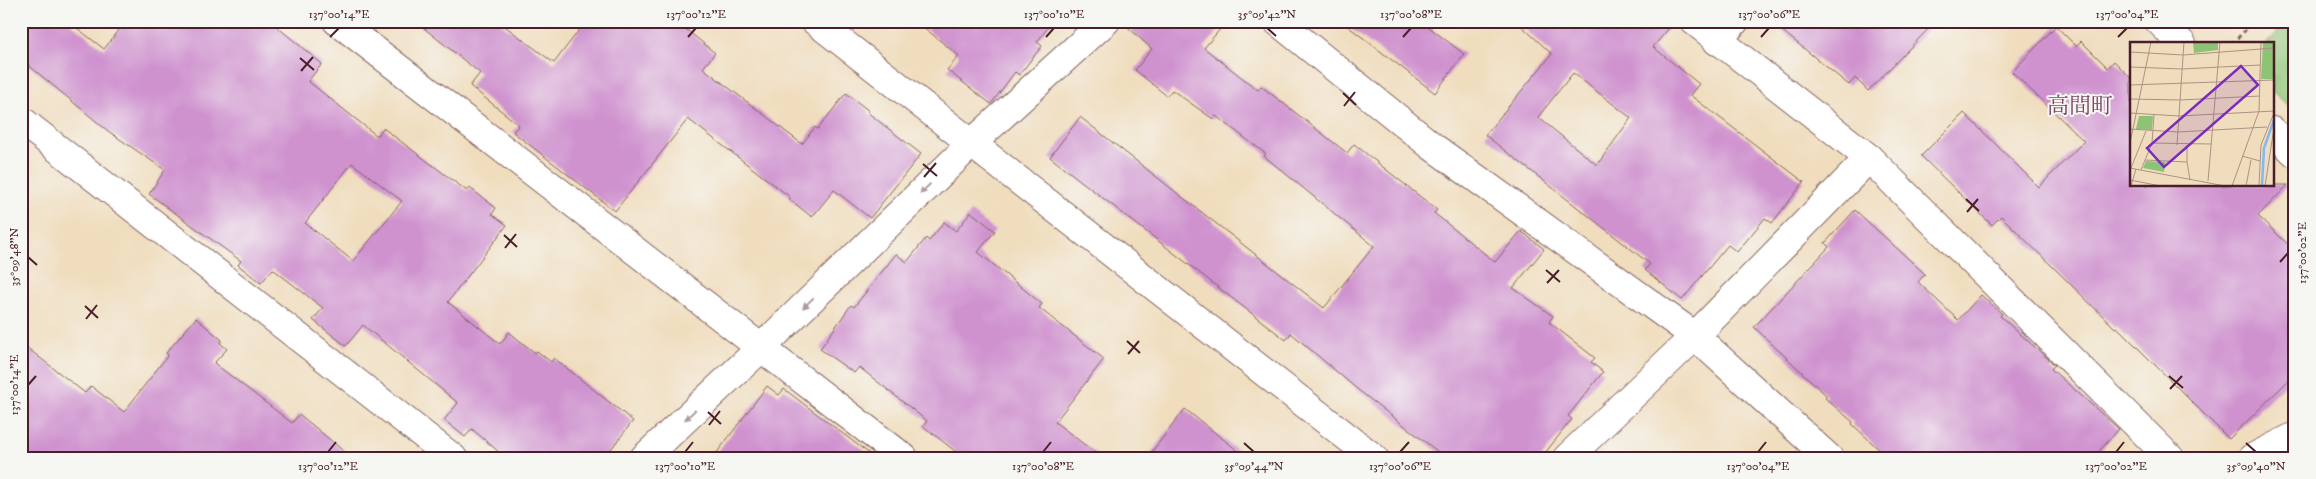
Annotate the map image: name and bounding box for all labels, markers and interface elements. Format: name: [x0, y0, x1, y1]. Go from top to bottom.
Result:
text: 137°00'14"E: [309, 7, 370, 22]
text: 137°00'12"E: [666, 7, 726, 22]
text: 137°00'10"E: [1024, 7, 1085, 22]
text: 35°09'42"N: [1238, 7, 1296, 22]
text: 137°00'08"E: [1380, 7, 1442, 22]
text: 137°00'06"E: [1738, 7, 1801, 22]
text: 137°00'04"E: [2096, 7, 2159, 22]
inset map: [2130, 42, 2274, 186]
district label: 高間町: [2047, 93, 2113, 120]
one-way arrow: [919, 183, 931, 195]
text: 137°00'02"E: [2295, 222, 2310, 284]
text: 35°09'48"N: [7, 228, 22, 286]
one-way arrow: [803, 296, 815, 308]
text: 137°00'14"E: [7, 354, 22, 415]
one-way arrow: [684, 409, 697, 420]
text: 137°00'12"E: [298, 459, 358, 474]
text: 137°00'10"E: [655, 459, 716, 474]
text: 137°00'08"E: [1012, 459, 1074, 474]
text: 35°09'44"N: [1224, 459, 1284, 474]
text: 137°00'06"E: [1369, 459, 1432, 474]
text: 137°00'04"E: [1727, 459, 1790, 474]
text: 137°00'02"E: [2085, 459, 2147, 474]
text: 35°09'40"N: [2227, 459, 2286, 474]

